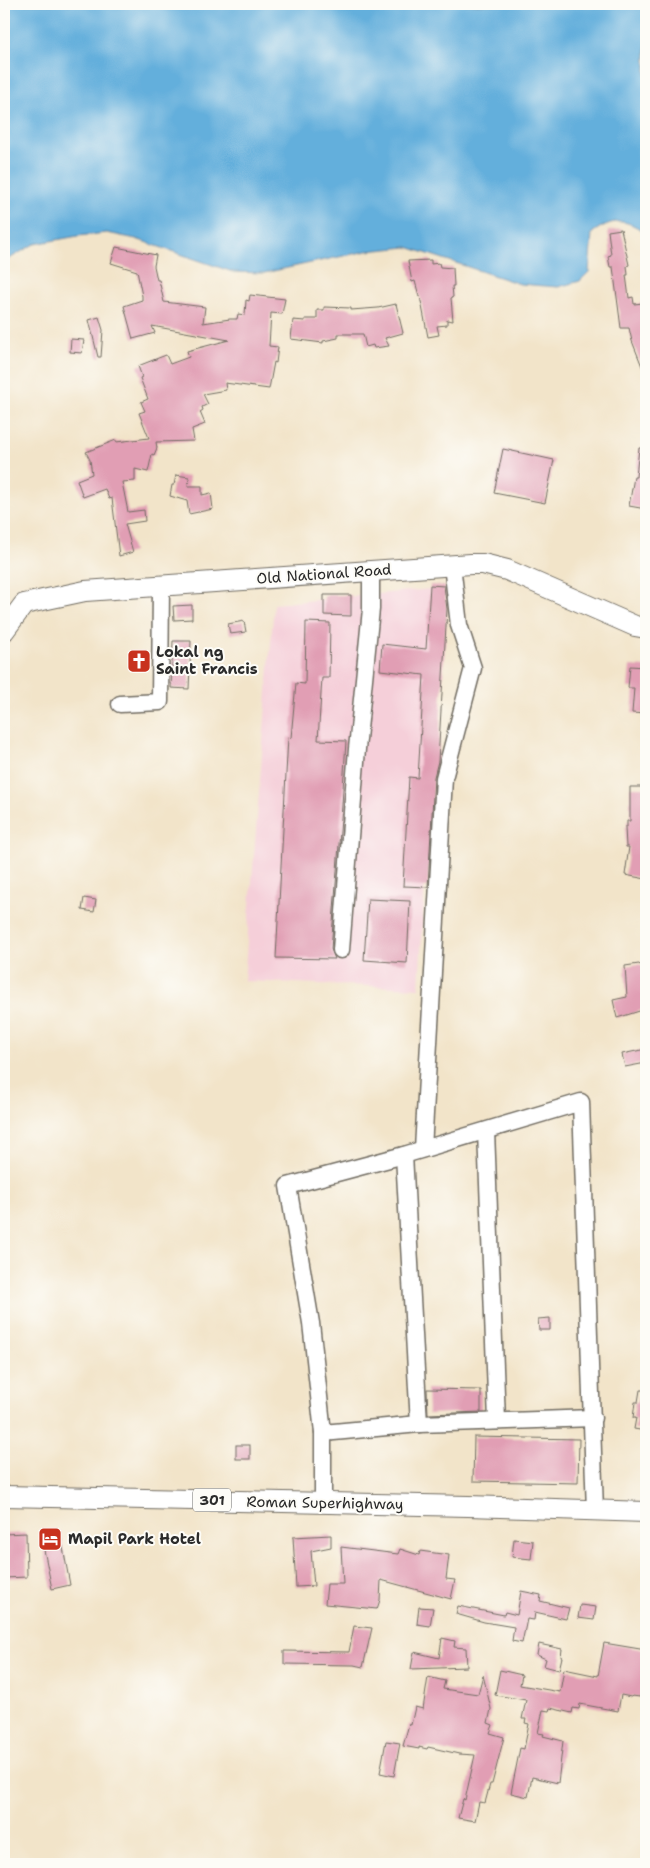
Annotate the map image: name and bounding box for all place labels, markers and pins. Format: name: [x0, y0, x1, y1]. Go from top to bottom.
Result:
place label: Lokal ng Saint Francis: [156, 642, 258, 679]
church icon: Lokal ng Saint Francis: [126, 648, 152, 674]
hotel icon: Mapil Park Hotel: [37, 1526, 63, 1552]
place label: Mapil Park Hotel: [68, 1529, 201, 1549]

